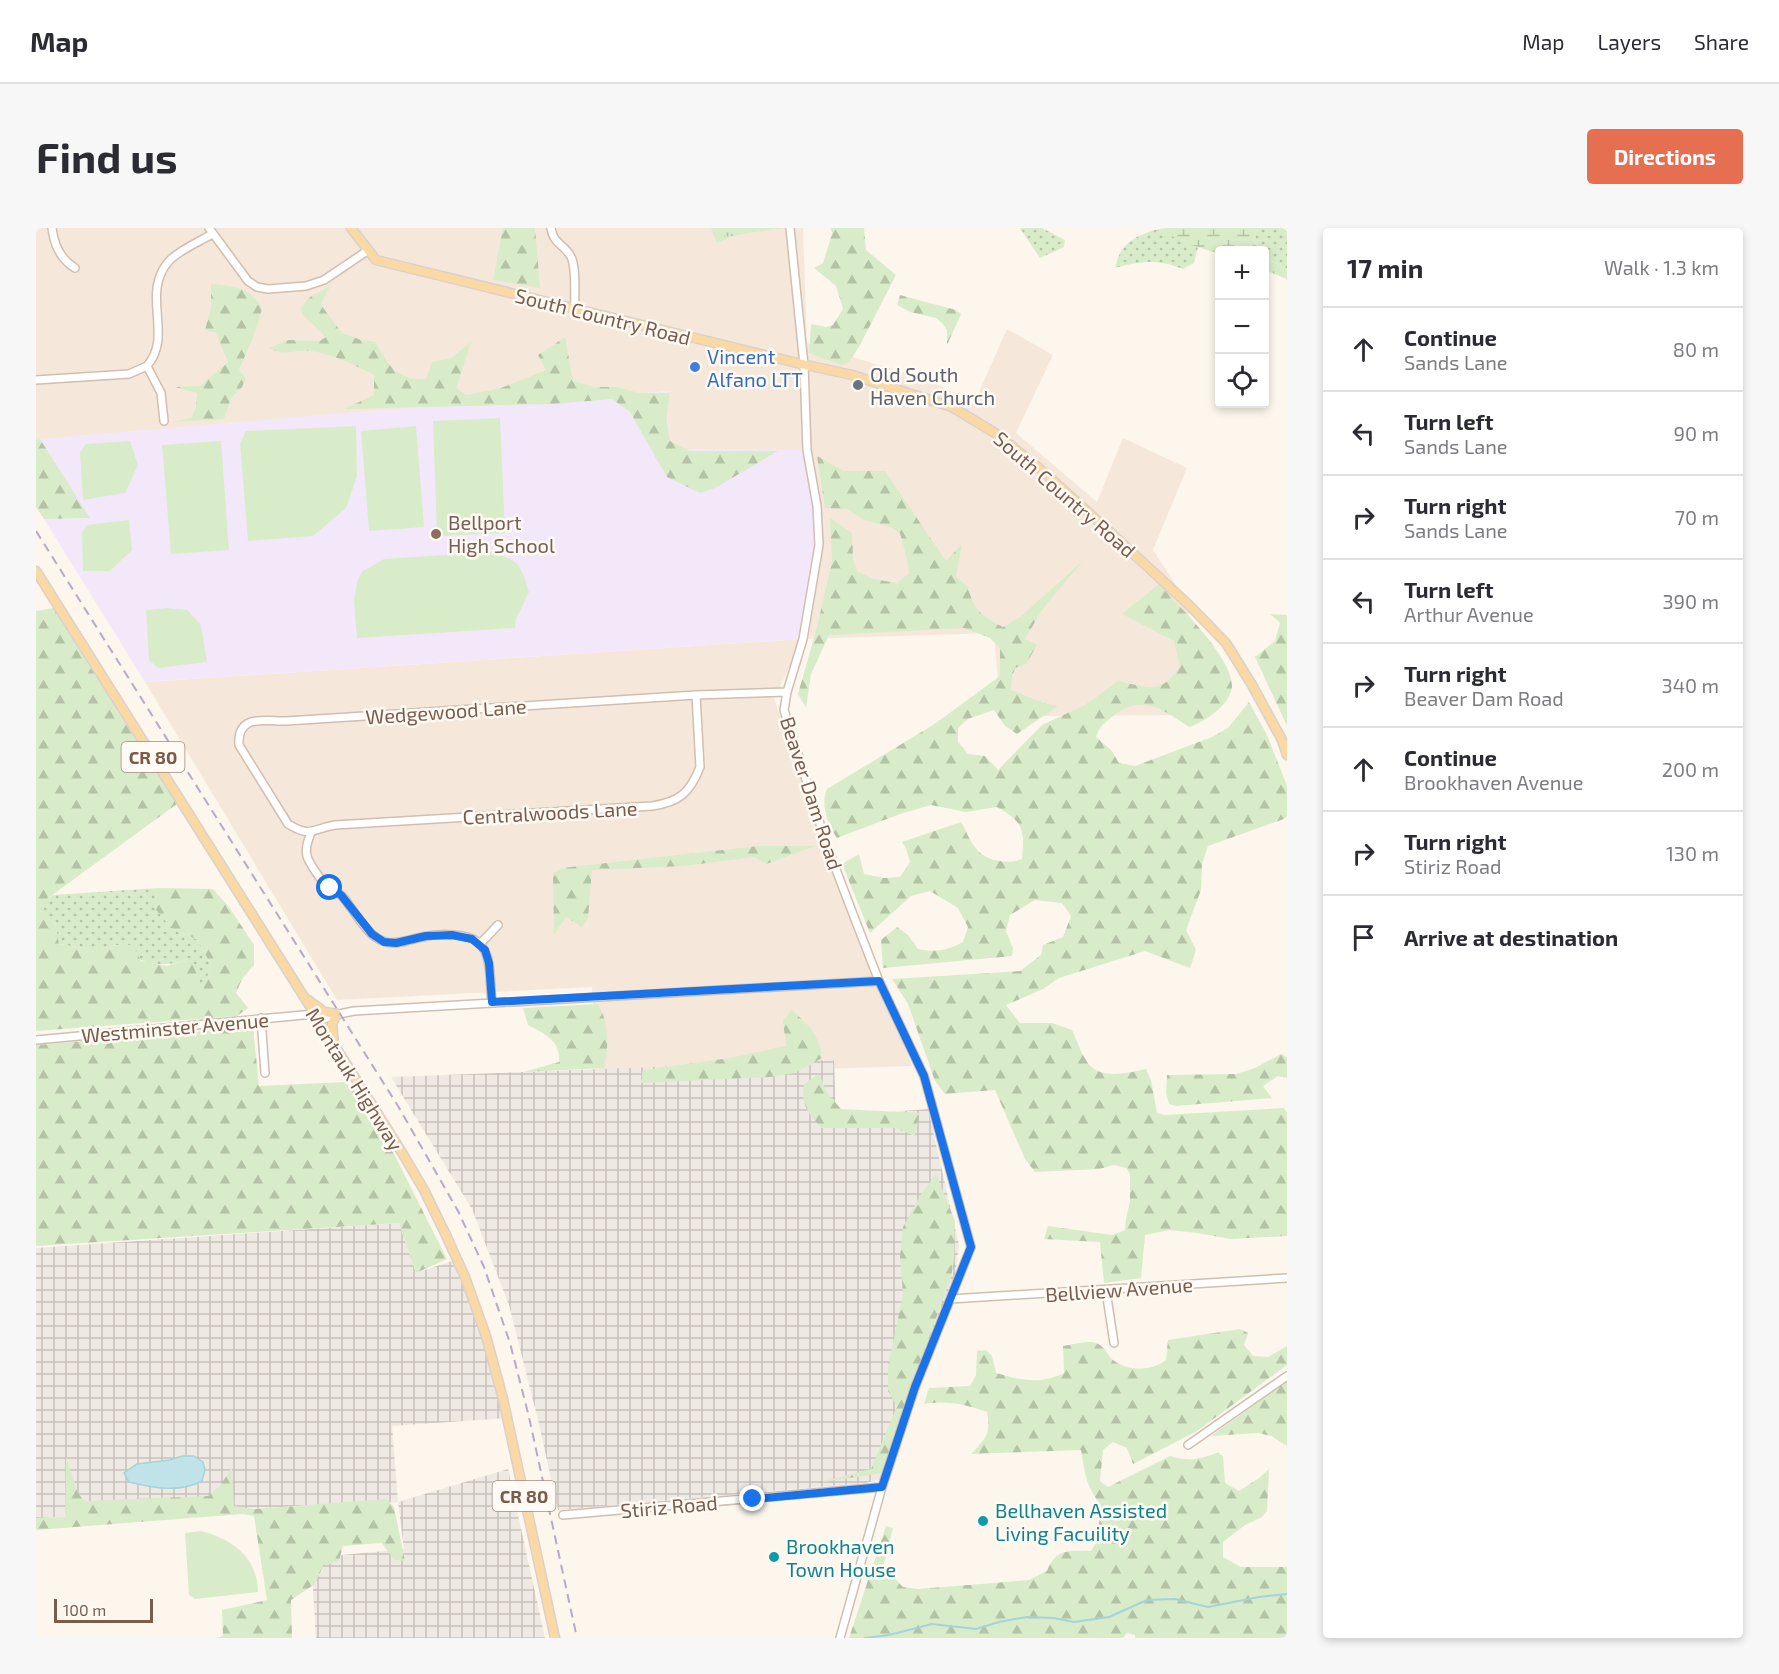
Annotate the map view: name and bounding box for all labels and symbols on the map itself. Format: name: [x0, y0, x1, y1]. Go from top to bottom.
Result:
street label: South Country Road: [513, 283, 693, 349]
place label: Vincent Alfano LTT: [707, 344, 803, 391]
marker: Vincent Alfano LTT: [688, 360, 702, 374]
place label: Old South Haven Church: [870, 362, 995, 409]
marker: Old South Haven Church: [851, 378, 865, 392]
street label: South Country Road: [989, 426, 1141, 562]
place label: Bellport High School: [448, 510, 555, 557]
marker: Bellport High School: [429, 527, 443, 541]
street label: Wedgewood Lane: [365, 693, 527, 729]
street label: Beaver Dam Road: [776, 713, 848, 873]
road number: CR 80: [122, 742, 184, 772]
street label: Centralwoods Lane: [462, 795, 638, 829]
route start: [316, 874, 342, 900]
street label: Montauk Highway: [301, 1003, 409, 1155]
street label: Westminster Avenue: [80, 1007, 270, 1047]
street label: Bellview Avenue: [1044, 1272, 1194, 1306]
road number: CR 80: [492, 1481, 556, 1511]
route end: [739, 1485, 765, 1511]
street label: Stiriz Road: [619, 1490, 719, 1522]
place label: Bellhaven Assisted Living Facuility: [995, 1498, 1167, 1545]
marker: Bellhaven Assisted Living Facuility: [976, 1514, 990, 1528]
place label: Brookhaven Town House: [786, 1534, 896, 1581]
marker: Brookhaven Town House: [767, 1550, 781, 1564]
scale bar: [54, 1596, 153, 1624]

